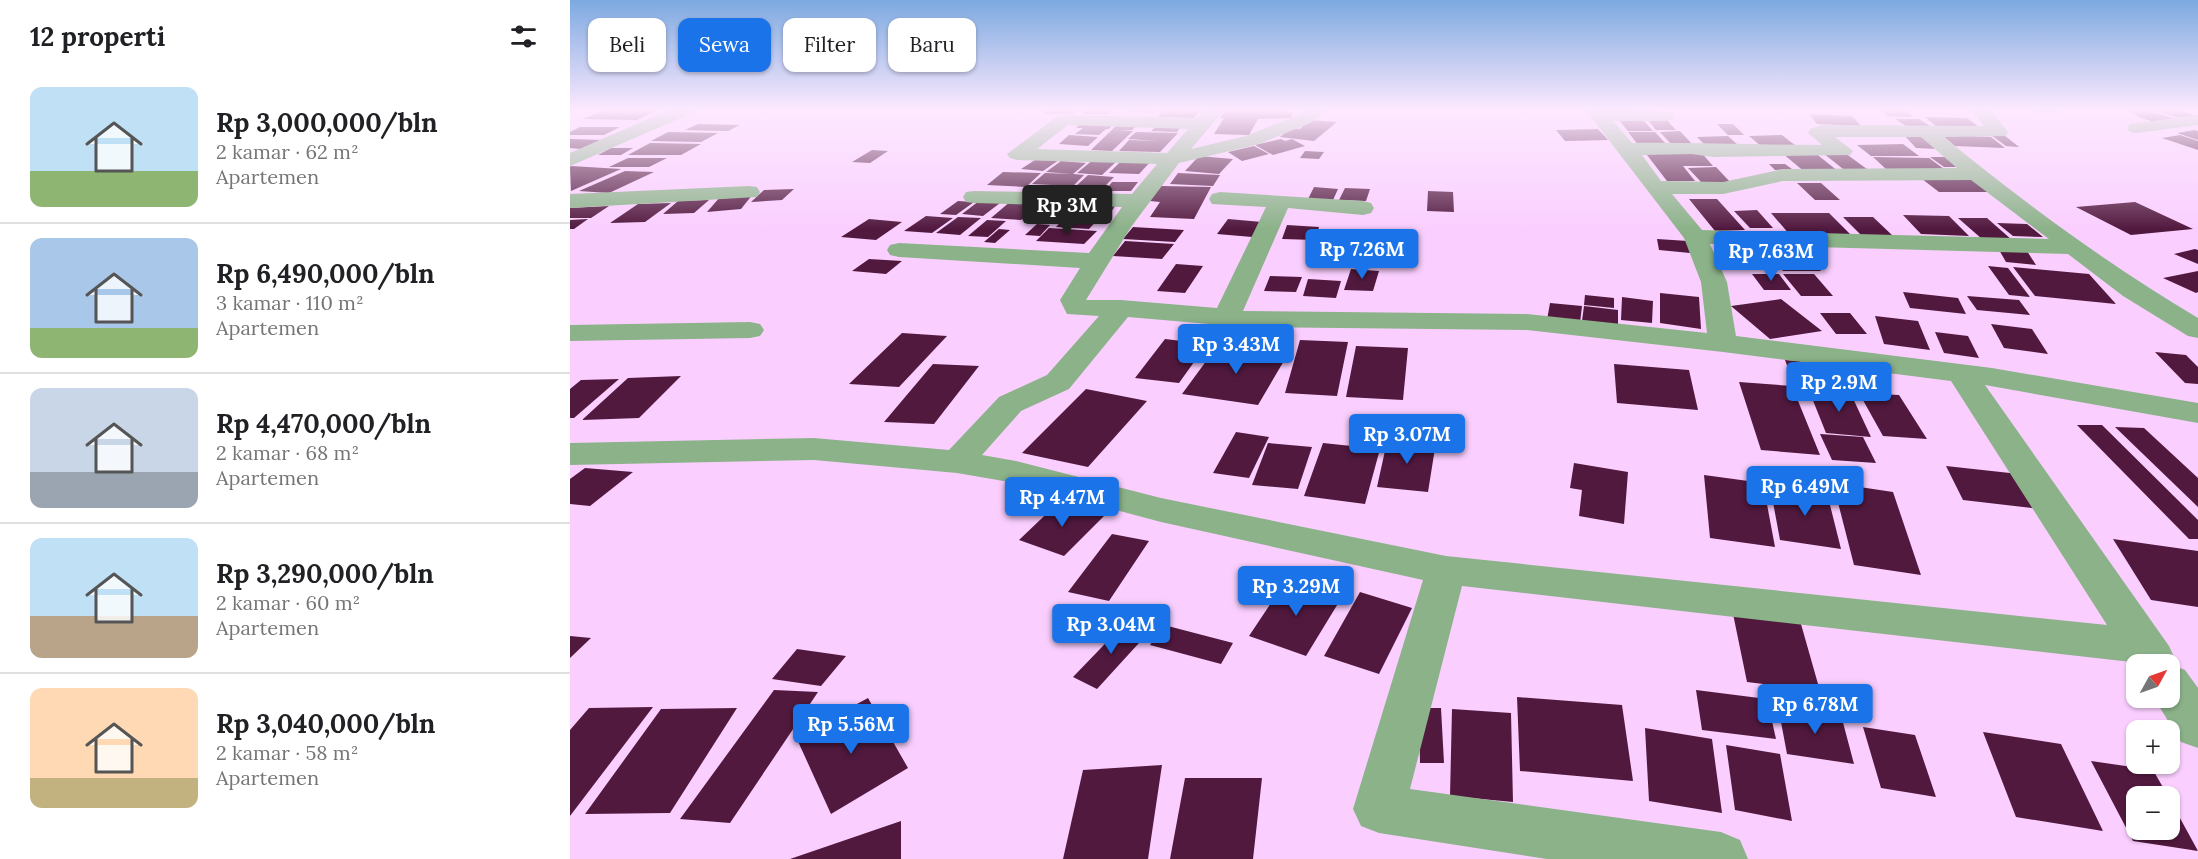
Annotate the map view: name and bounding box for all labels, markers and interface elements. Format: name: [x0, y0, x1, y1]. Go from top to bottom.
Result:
chip: Beli: [588, 18, 666, 72]
chip: Sewa: [678, 18, 771, 72]
chip: Filter: [783, 18, 876, 72]
chip: Baru: [888, 18, 976, 72]
text: 12 properti: [30, 20, 165, 53]
icon: filters: [507, 20, 540, 53]
text: Rp 3,000,000/bln: [216, 106, 438, 139]
icon: home: [78, 111, 150, 183]
text: 2 kamar · 62 m²: [216, 139, 359, 164]
text: Apartemen: [216, 164, 319, 189]
pin: Rp 3M: [1025, 185, 1109, 236]
text: Rp 3M: [1036, 192, 1098, 217]
pin: Rp 7.26M: [1300, 229, 1424, 280]
pin: Rp 7.63M: [1709, 231, 1833, 282]
text: Rp 7.26M: [1319, 236, 1405, 261]
text: Rp 7.63M: [1728, 238, 1814, 263]
text: Rp 6,490,000/bln: [216, 257, 435, 290]
icon: home: [78, 262, 150, 334]
text: 3 kamar · 110 m²: [216, 290, 364, 315]
text: Apartemen: [216, 315, 319, 340]
pin: Rp 3.43M: [1174, 324, 1298, 375]
text: Rp 3.43M: [1192, 331, 1280, 356]
pin: Rp 2.9M: [1784, 362, 1894, 413]
text: Rp 2.9M: [1800, 369, 1878, 394]
text: Rp 4,470,000/bln: [216, 407, 431, 440]
icon: home: [78, 412, 150, 484]
pin: Rp 3.07M: [1345, 414, 1469, 465]
text: Rp 3.07M: [1363, 421, 1451, 446]
text: 2 kamar · 68 m²: [216, 440, 359, 465]
text: Apartemen: [216, 465, 319, 490]
pin: Rp 6.49M: [1743, 466, 1867, 517]
text: Rp 6.49M: [1761, 473, 1849, 498]
pin: Rp 4.47M: [1000, 477, 1124, 528]
text: Rp 4.47M: [1019, 484, 1105, 509]
text: Rp 3,290,000/bln: [216, 557, 434, 590]
icon: home: [78, 562, 150, 634]
pin: Rp 3.29M: [1234, 566, 1358, 617]
text: Rp 3.29M: [1252, 573, 1340, 598]
text: 2 kamar · 60 m²: [216, 590, 360, 615]
pin: Rp 3.04M: [1049, 604, 1173, 655]
text: Rp 3.04M: [1066, 611, 1156, 636]
text: Apartemen: [216, 615, 319, 640]
north arrow: [2126, 654, 2180, 708]
map controls: [2126, 654, 2180, 840]
pin: Rp 6.78M: [1753, 684, 1877, 735]
text: Rp 6.78M: [1772, 691, 1858, 716]
pin: Rp 5.56M: [789, 704, 913, 755]
text: Rp 3,040,000/bln: [216, 707, 435, 740]
text: Rp 5.56M: [807, 711, 895, 736]
icon: home: [78, 712, 150, 784]
button: +: [2126, 720, 2180, 774]
text: 2 kamar · 58 m²: [216, 740, 358, 765]
text: Apartemen: [216, 765, 319, 790]
button: −: [2126, 786, 2180, 840]

